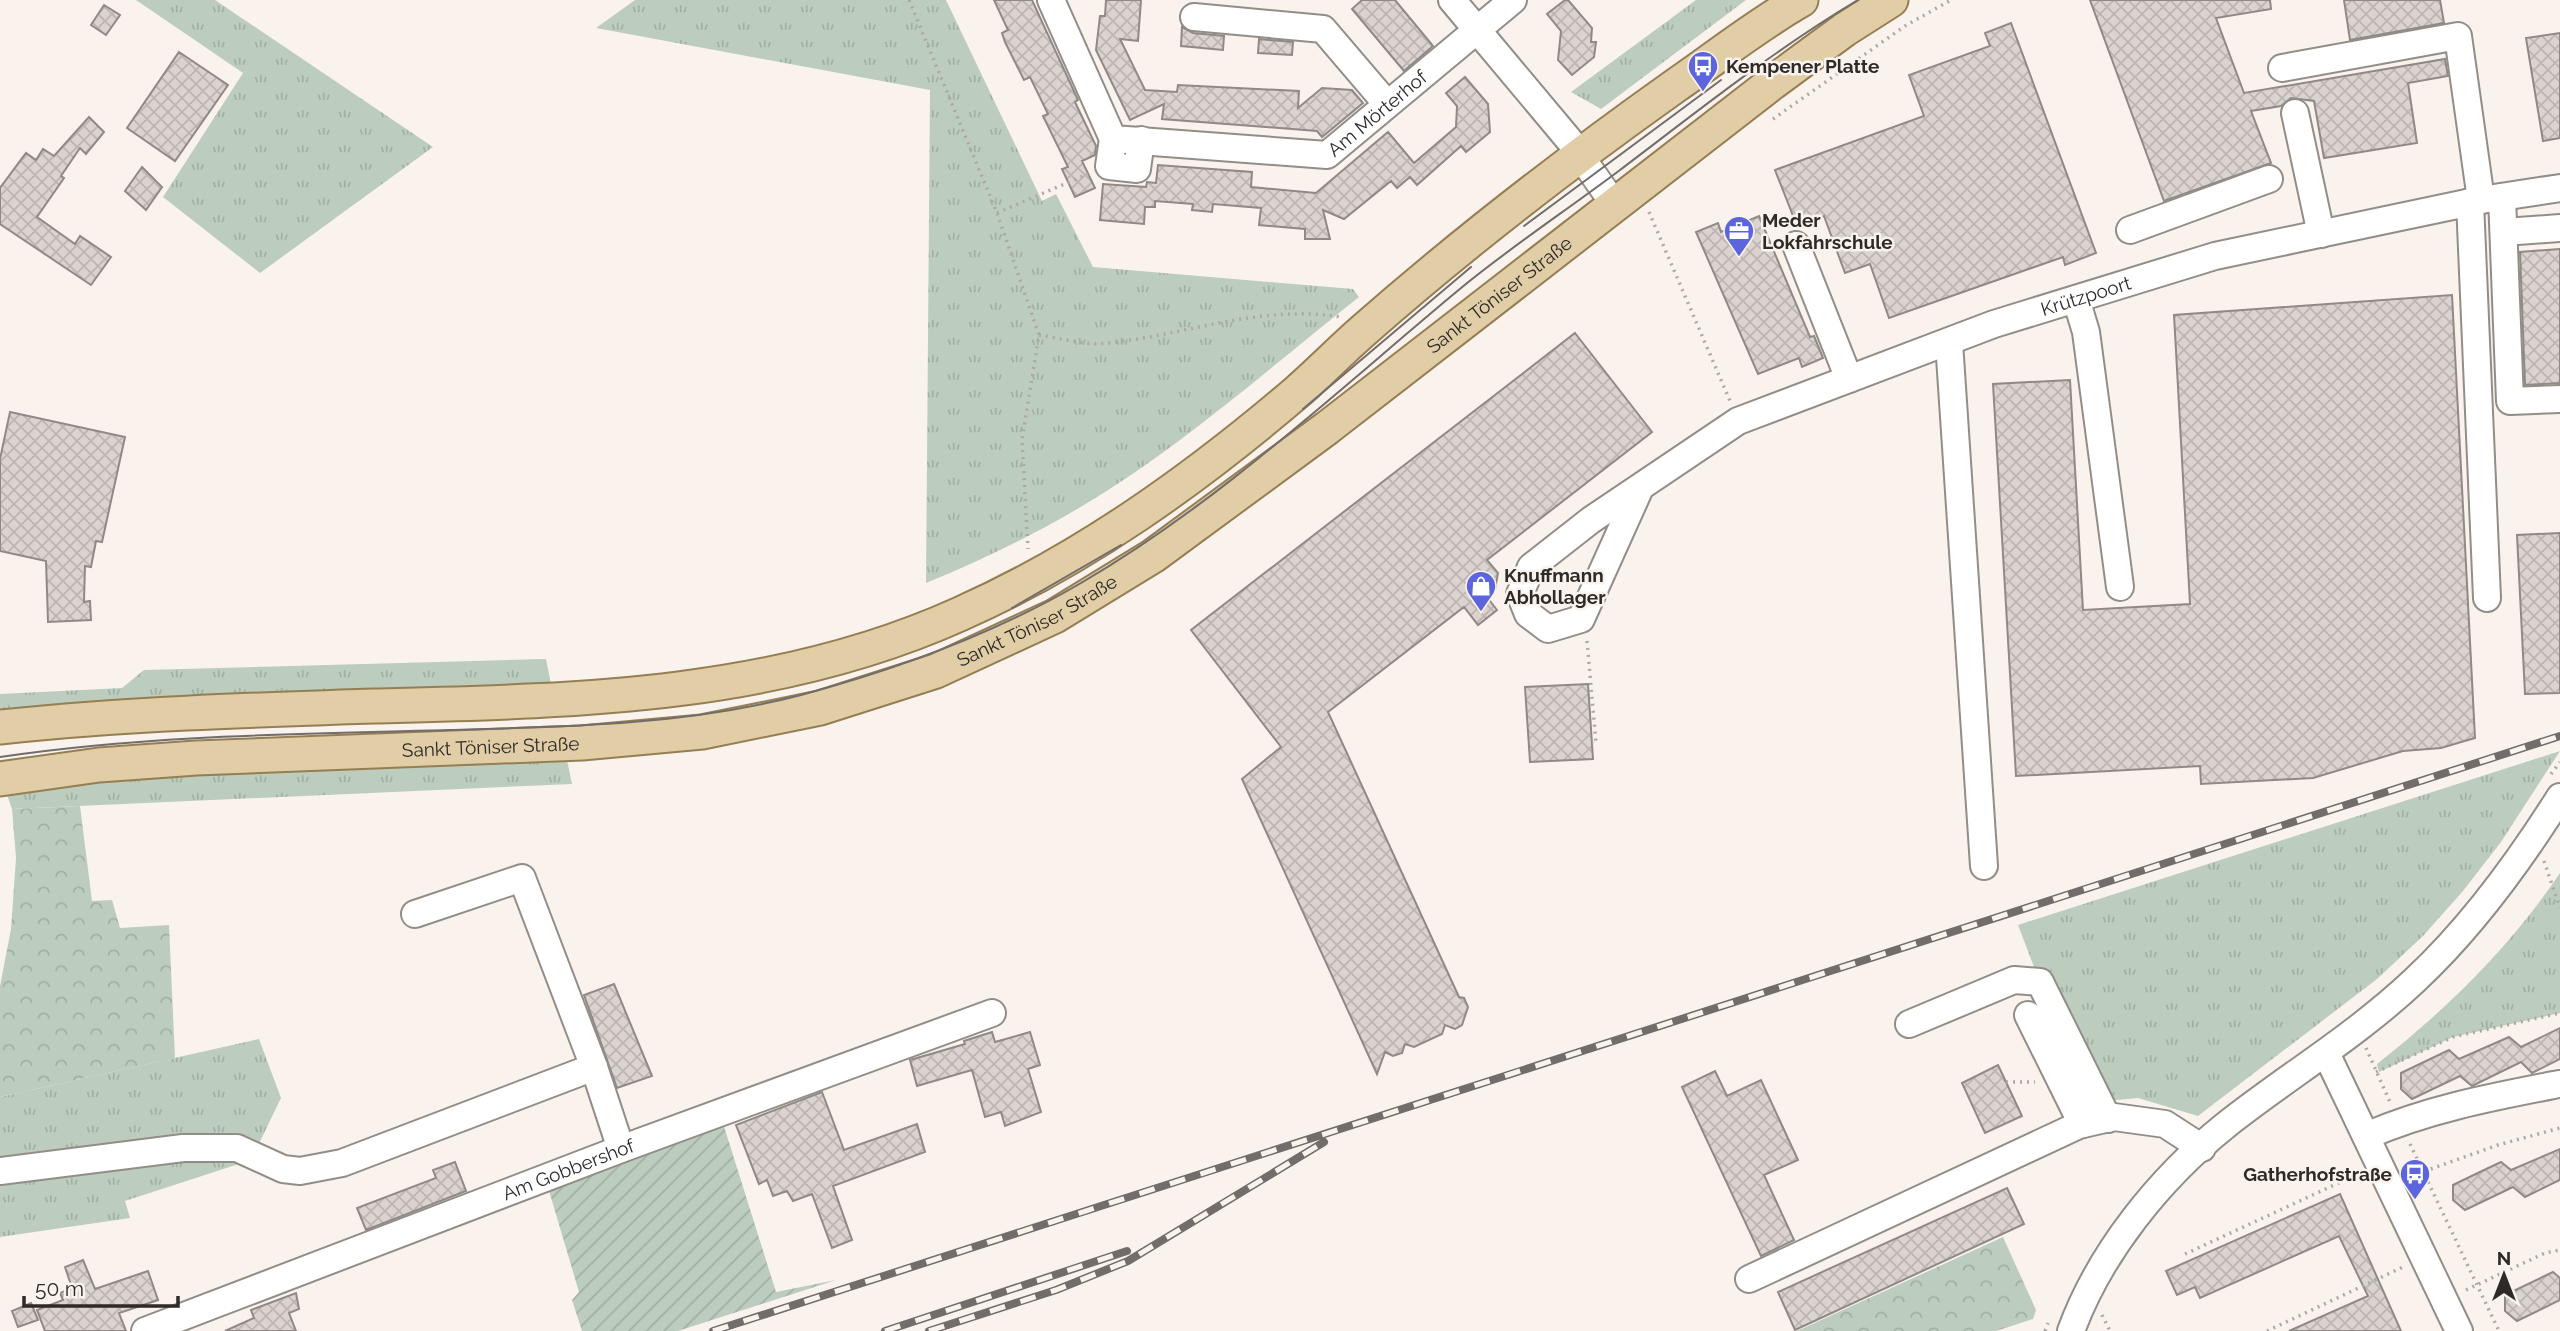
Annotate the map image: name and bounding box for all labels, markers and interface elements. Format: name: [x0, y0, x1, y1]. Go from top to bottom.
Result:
bus stop icon: Kempener Platte: [1686, 49, 1720, 93]
place label: Kempener Platte: [1726, 55, 1879, 77]
street label: Am Mörterhof: [1323, 65, 1432, 161]
place label: Meder Lokfahrschule: [1762, 209, 1893, 253]
office icon: Meder Lokfahrschule: [1722, 214, 1756, 258]
street label: Sankt Töniser Straße: [1422, 231, 1576, 358]
street label: Krützpoort: [2038, 271, 2134, 320]
place label: Knuffmann Abhollager: [1504, 564, 1606, 608]
shop icon: Knuffmann Abhollager: [1464, 569, 1498, 613]
street label: Sankt Töniser Straße: [953, 570, 1121, 671]
street label: Sankt Töniser Straße: [401, 732, 580, 761]
street label: Am Gobbershof: [499, 1134, 638, 1204]
bus stop icon: Gatherhofstraße: [2398, 1157, 2432, 1201]
place label: Gatherhofstraße: [2243, 1163, 2392, 1185]
north arrow: [2469, 1240, 2539, 1310]
text: N: [2497, 1247, 2511, 1269]
scale bar: [24, 1264, 178, 1308]
text: 50 m: [35, 1276, 84, 1301]

